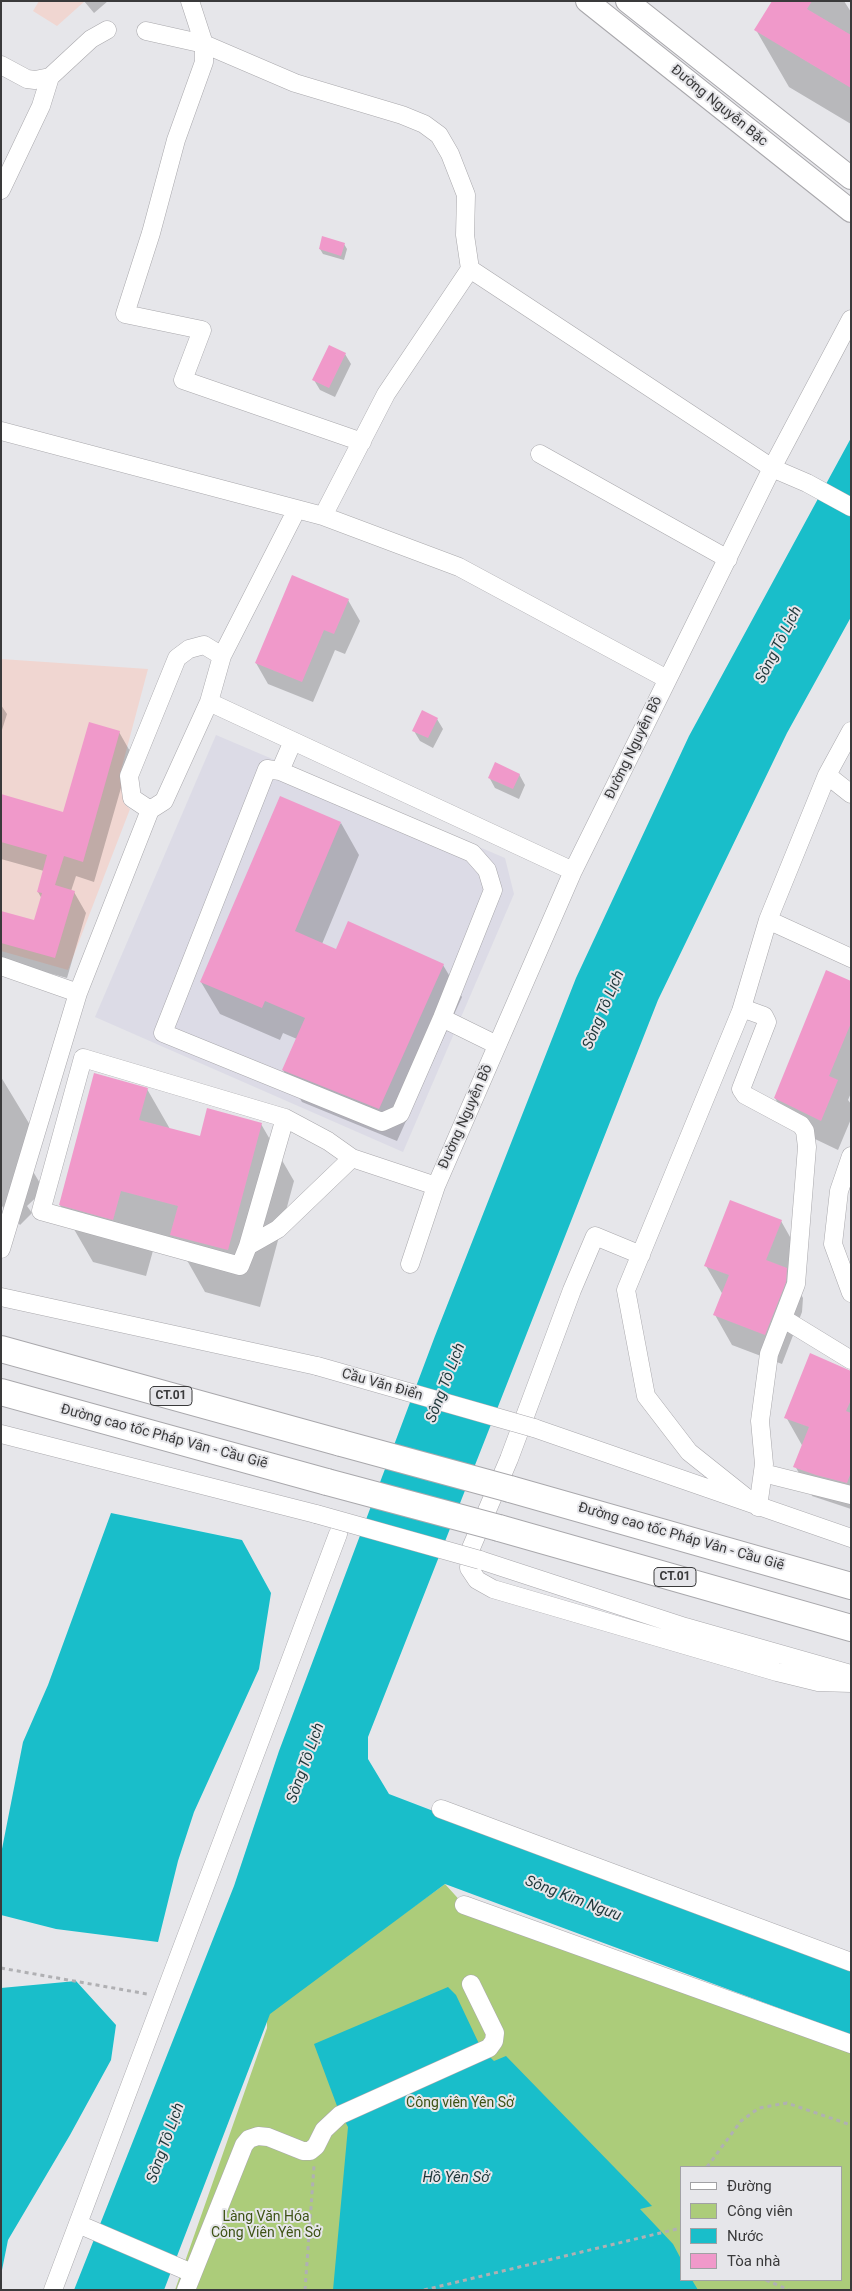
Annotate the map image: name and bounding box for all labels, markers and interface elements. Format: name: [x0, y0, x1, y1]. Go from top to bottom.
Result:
street label: Đường Nguyễn Bặc: [667, 62, 771, 150]
water label: Sông Tô Lịch: [752, 604, 806, 686]
street label: Đường Nguyễn Bồ: [602, 694, 666, 802]
water label: Sông Tô Lịch: [579, 968, 629, 1052]
street label: Đường Nguyễn Bồ: [435, 1062, 497, 1172]
water label: Sông Tô Lịch: [423, 1341, 469, 1425]
street label: Cầu Văn Điển: [340, 1365, 424, 1405]
road number: CT.01: [150, 1386, 192, 1405]
street label: Đường cao tốc Pháp Vân - Cầu Giẽ: [59, 1401, 269, 1473]
street label: Đường cao tốc Pháp Vân - Cầu Giẽ: [576, 1500, 786, 1574]
road number: CT.01: [654, 1568, 696, 1586]
water label: Sông Tô Lịch: [283, 1721, 329, 1805]
water label: Sông Kim Ngưu: [522, 1872, 624, 1926]
park label: Công viên Yên Sở: [406, 2095, 514, 2111]
water label: Sông Tô Lịch: [143, 2101, 189, 2185]
legend: [680, 2166, 842, 2281]
water label: Hồ Yên Sở: [422, 2169, 490, 2187]
text: Đường: [727, 2177, 772, 2195]
text: Công viên: [727, 2202, 793, 2220]
park label: Làng Văn Hóa Công Viên Yên Sở: [211, 2209, 321, 2242]
text: Nước: [727, 2227, 763, 2245]
text: Tòa nhà: [727, 2252, 780, 2270]

